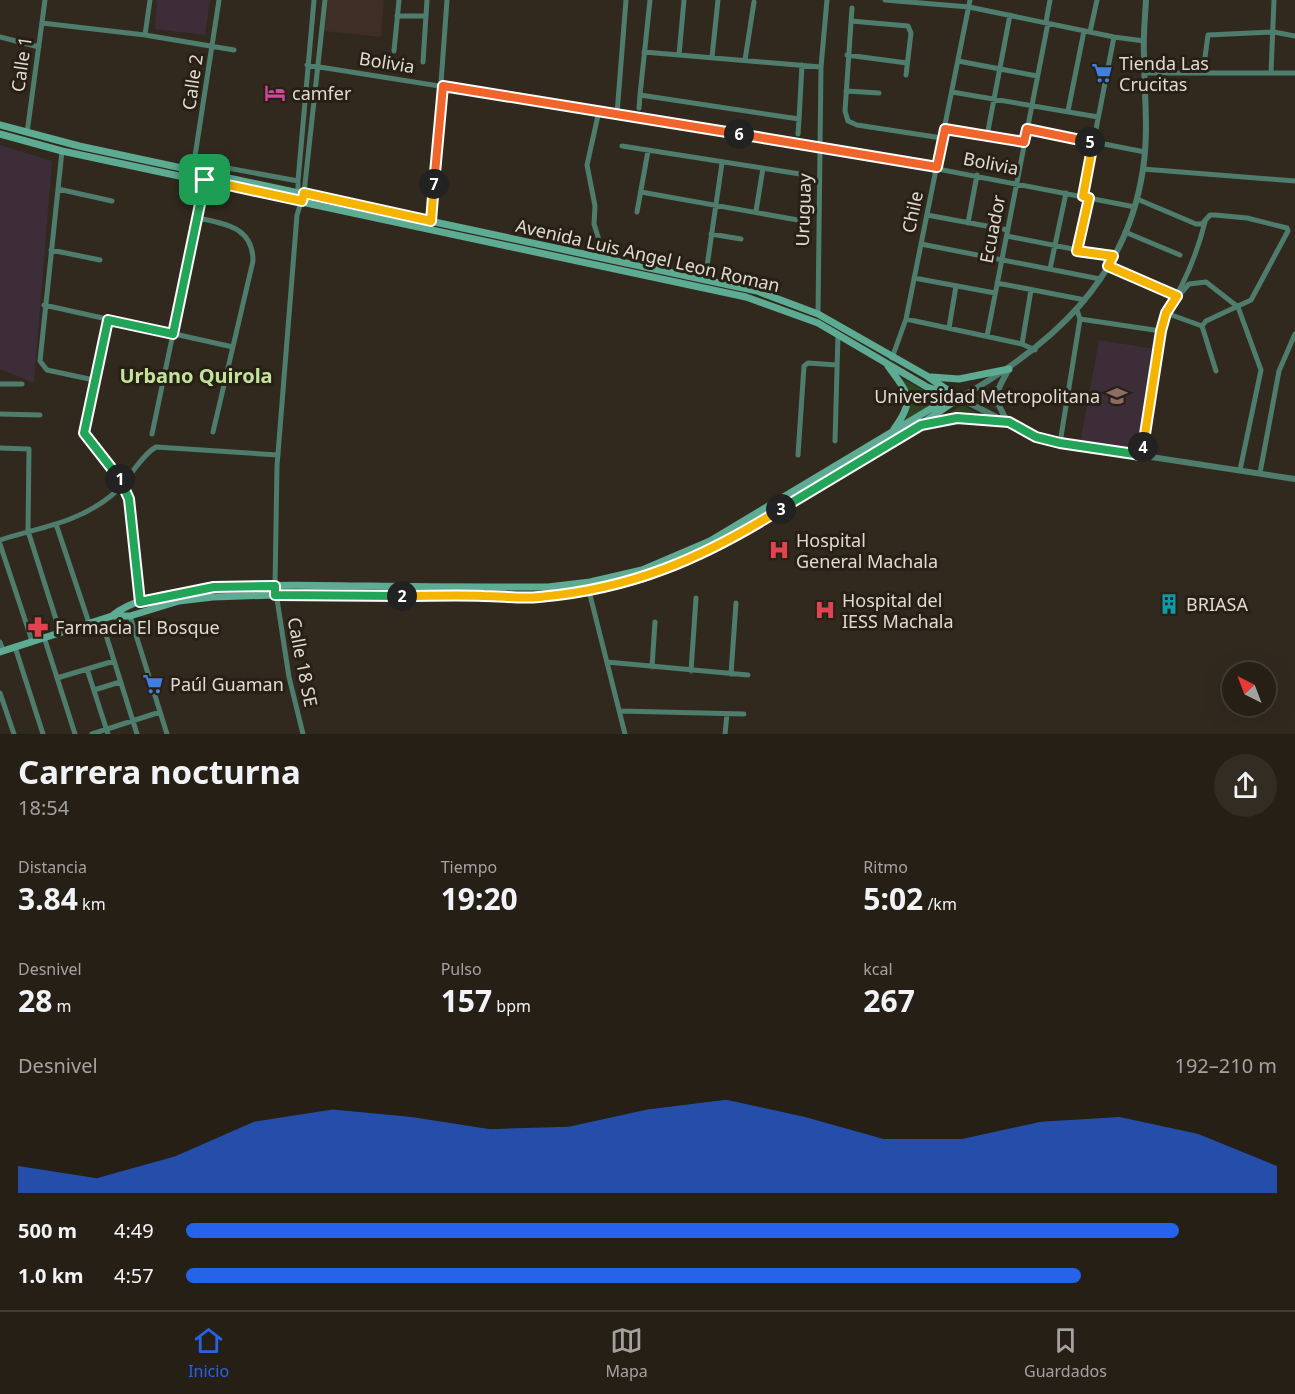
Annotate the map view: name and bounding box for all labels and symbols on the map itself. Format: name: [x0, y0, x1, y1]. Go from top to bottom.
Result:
street label: Calle 1: [5, 35, 37, 93]
street label: Bolivia: [358, 46, 416, 78]
place label: Tienda Las Crucitas: [1119, 51, 1209, 96]
street label: Calle 2: [176, 53, 208, 111]
supermarket icon: Tienda Las Crucitas: [1090, 61, 1114, 85]
hotel icon: camfer: [263, 81, 287, 105]
place label: camfer: [292, 81, 352, 105]
pin: 6: [724, 119, 754, 149]
pin: 5: [1075, 127, 1105, 157]
street label: Bolivia: [961, 146, 1021, 180]
pin: [179, 154, 230, 205]
pin: 7: [419, 169, 449, 199]
street label: Uruguay: [790, 172, 816, 247]
street label: Chile: [896, 189, 928, 235]
street label: Ecuador: [974, 192, 1010, 265]
street label: Avenida Luis Angel Leon Roman: [514, 213, 782, 297]
district label: Urbano Quirola: [119, 362, 273, 389]
place label: Universidad Metropolitana: [874, 384, 1100, 408]
school or university icon: Universidad Metropolitana: [1105, 384, 1129, 408]
pin: 4: [1128, 432, 1158, 462]
pin: 1: [105, 464, 135, 494]
pin: 3: [766, 494, 796, 524]
place label: Hospital General Machala: [796, 528, 938, 573]
hospital icon: Hospital General Machala: [767, 538, 791, 562]
pin: 2: [387, 581, 417, 611]
place label: Hospital del IESS Machala: [842, 588, 954, 633]
building icon: BRIASA: [1157, 592, 1181, 616]
place label: BRIASA: [1186, 592, 1248, 616]
hospital icon: Hospital del IESS Machala: [813, 598, 837, 622]
pharmacy icon: Farmacia El Bosque: [26, 615, 50, 639]
place label: Farmacia El Bosque: [55, 615, 220, 639]
street label: Calle 18 SE: [283, 615, 323, 709]
north arrow: [1222, 662, 1276, 716]
supermarket icon: Paúl Guaman: [141, 672, 165, 696]
place label: Paúl Guaman: [170, 672, 284, 696]

